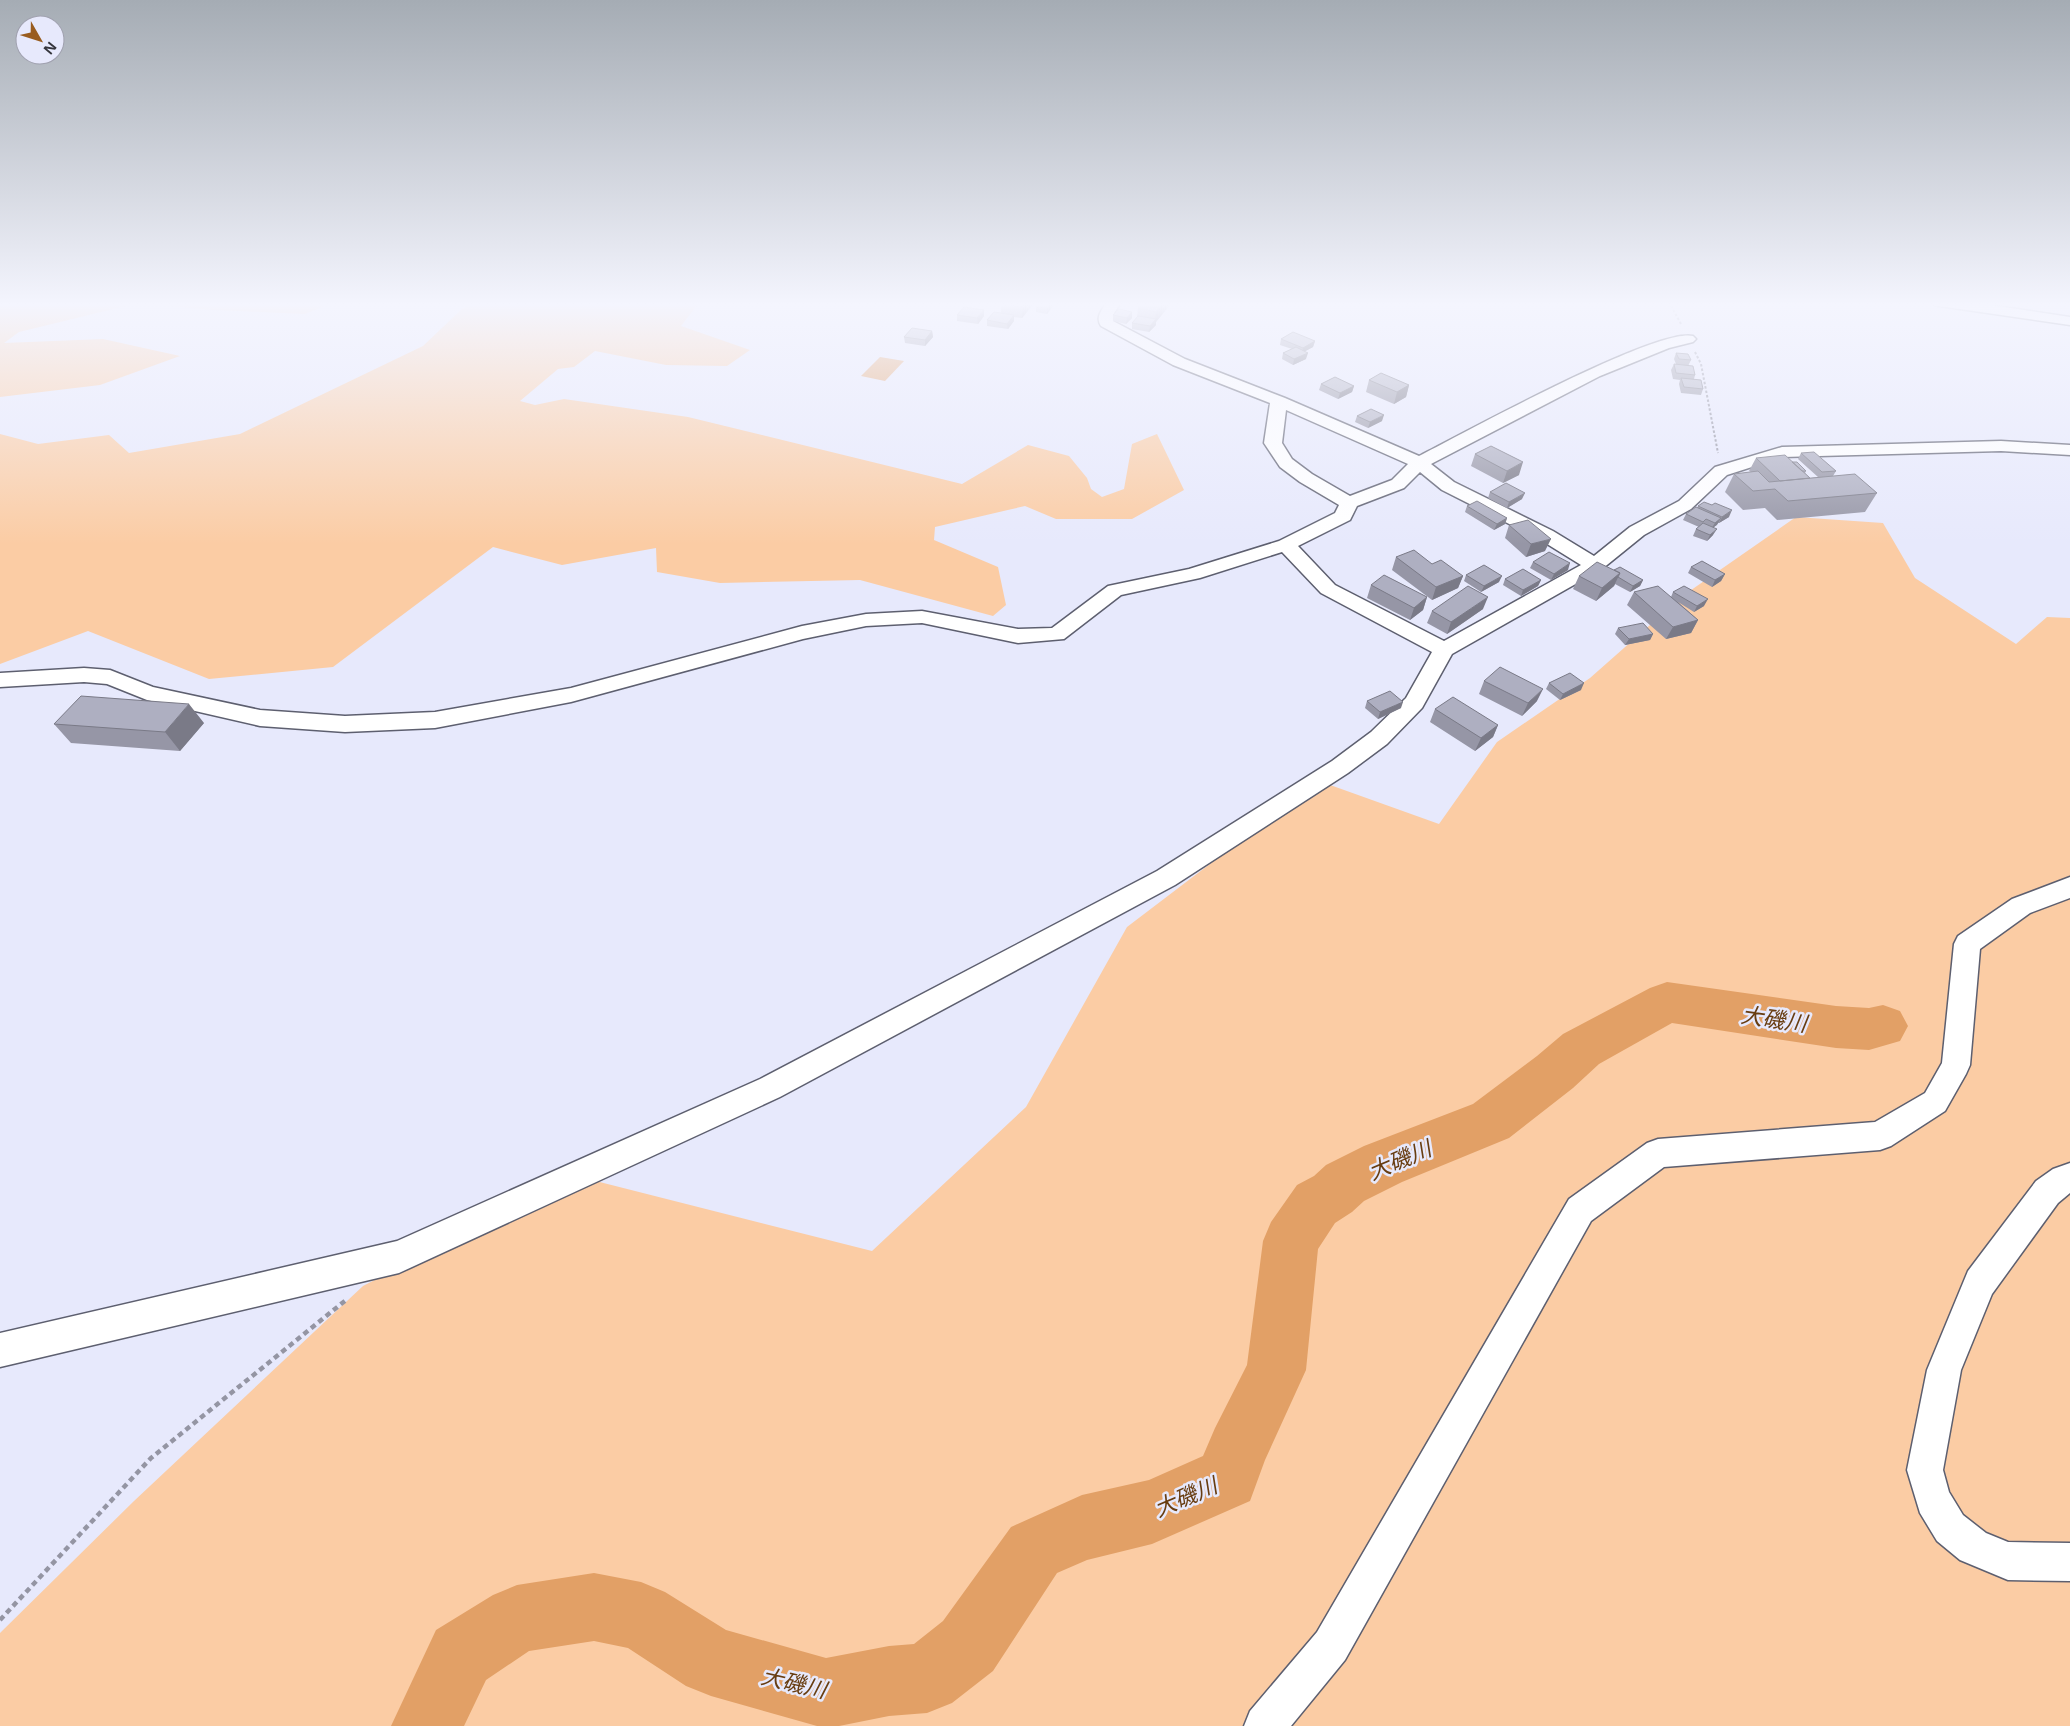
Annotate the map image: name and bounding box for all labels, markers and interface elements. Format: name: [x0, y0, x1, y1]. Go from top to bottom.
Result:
north arrow: [15, 15, 65, 65]
text: N: [40, 38, 61, 59]
water label: 大磯川: [1739, 999, 1811, 1038]
water label: 大磯川: [1363, 1132, 1437, 1186]
water label: 大磯川: [1149, 1469, 1223, 1523]
water label: 大磯川: [758, 1660, 831, 1704]

